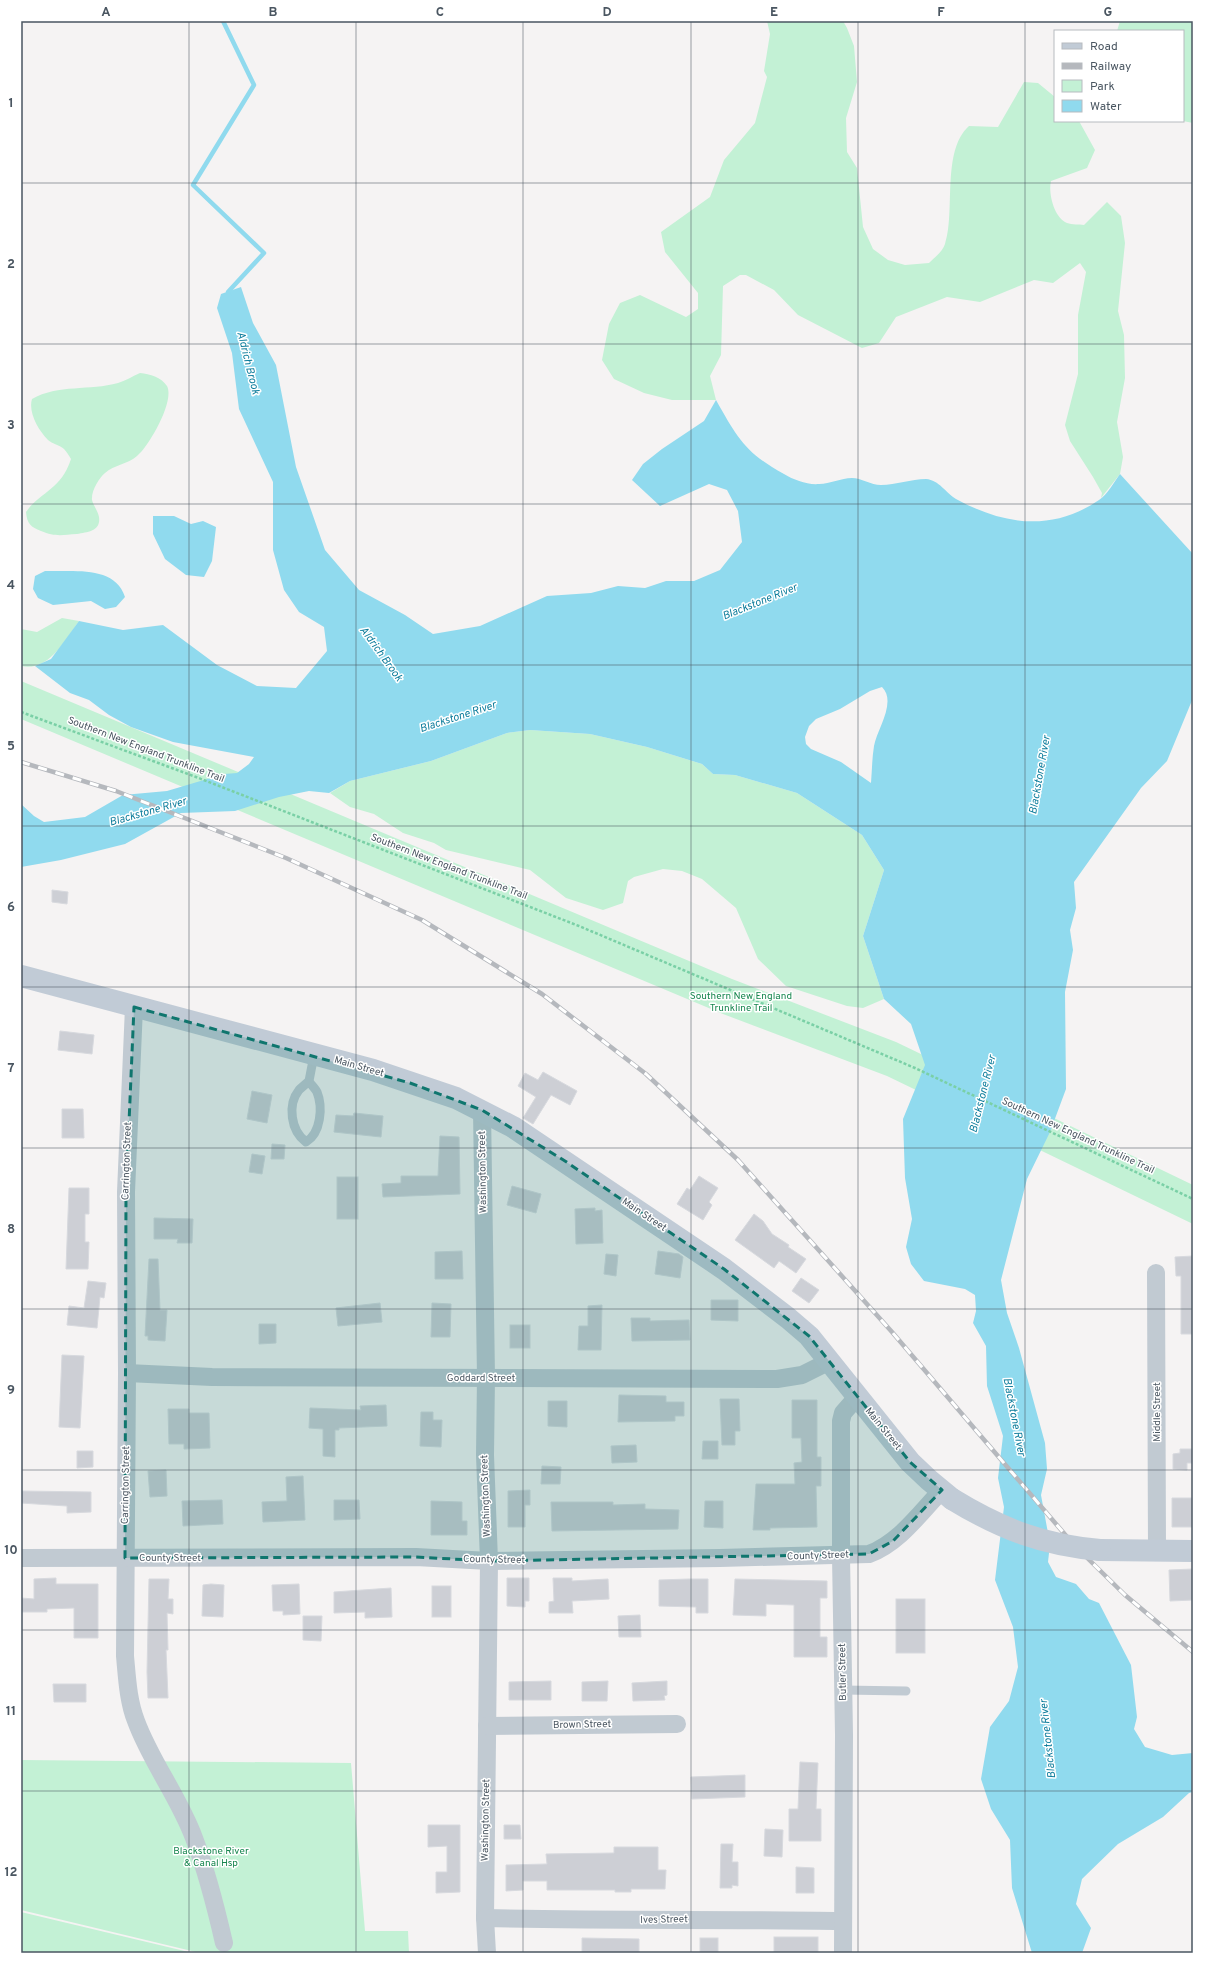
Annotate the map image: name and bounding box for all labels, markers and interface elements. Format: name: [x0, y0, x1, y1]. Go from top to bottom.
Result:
text: A: [101, 5, 111, 21]
text: B: [269, 5, 278, 21]
text: C: [436, 5, 444, 21]
text: D: [602, 5, 612, 21]
text: E: [770, 5, 778, 21]
text: F: [937, 5, 945, 21]
text: G: [1104, 5, 1113, 21]
legend: [1054, 30, 1184, 122]
text: Road: [1090, 39, 1118, 55]
text: Railway: [1090, 59, 1131, 75]
text: Park: [1090, 79, 1115, 95]
text: 1: [8, 96, 14, 112]
text: Water: [1090, 99, 1122, 115]
text: 2: [7, 257, 15, 273]
water label: Aldrich Brook: [233, 330, 263, 396]
text: 3: [7, 418, 15, 434]
text: 4: [7, 578, 15, 594]
water label: Blackstone River: [720, 580, 800, 623]
water label: Aldrich Brook: [356, 624, 406, 685]
water label: Blackstone River: [418, 698, 499, 736]
street label: Southern New England Trunkline Trail: [66, 714, 226, 786]
water label: Blackstone River: [1026, 734, 1054, 815]
text: 5: [7, 739, 15, 755]
water label: Blackstone River: [108, 794, 189, 830]
street label: Southern New England Trunkline Trail: [369, 831, 529, 903]
text: 6: [7, 900, 15, 916]
park label: Southern New England Trunkline Trail: [690, 990, 792, 1015]
water label: Blackstone River: [967, 1053, 1000, 1134]
street label: Main Street: [333, 1054, 386, 1080]
text: 7: [8, 1061, 15, 1077]
street label: Southern New England Trunkline Trail: [1000, 1095, 1156, 1177]
street label: Carrington Street: [119, 1121, 135, 1200]
street label: Washington Street: [476, 1130, 490, 1213]
street label: Main Street: [619, 1195, 669, 1235]
text: 8: [7, 1222, 15, 1238]
street label: Goddard Street: [447, 1372, 515, 1385]
water label: Blackstone River: [1000, 1377, 1029, 1458]
street label: Middle Street: [1151, 1382, 1164, 1442]
text: 9: [7, 1383, 15, 1399]
street label: Main Street: [862, 1405, 904, 1453]
street label: Carrington Street: [119, 1446, 133, 1524]
street label: Washington Street: [478, 1454, 494, 1537]
text: 10: [4, 1543, 18, 1559]
street label: County Street: [787, 1548, 849, 1564]
street label: County Street: [139, 1552, 201, 1565]
street label: County Street: [463, 1553, 525, 1567]
street label: Butler Street: [836, 1643, 850, 1701]
water label: Blackstone River: [1037, 1698, 1059, 1779]
text: 11: [6, 1704, 16, 1720]
street label: Brown Street: [553, 1718, 612, 1732]
street label: Washington Street: [479, 1778, 493, 1861]
park label: Blackstone River & Canal Hsp: [173, 1845, 249, 1870]
text: 12: [4, 1865, 18, 1881]
street label: Ives Street: [640, 1913, 688, 1927]

